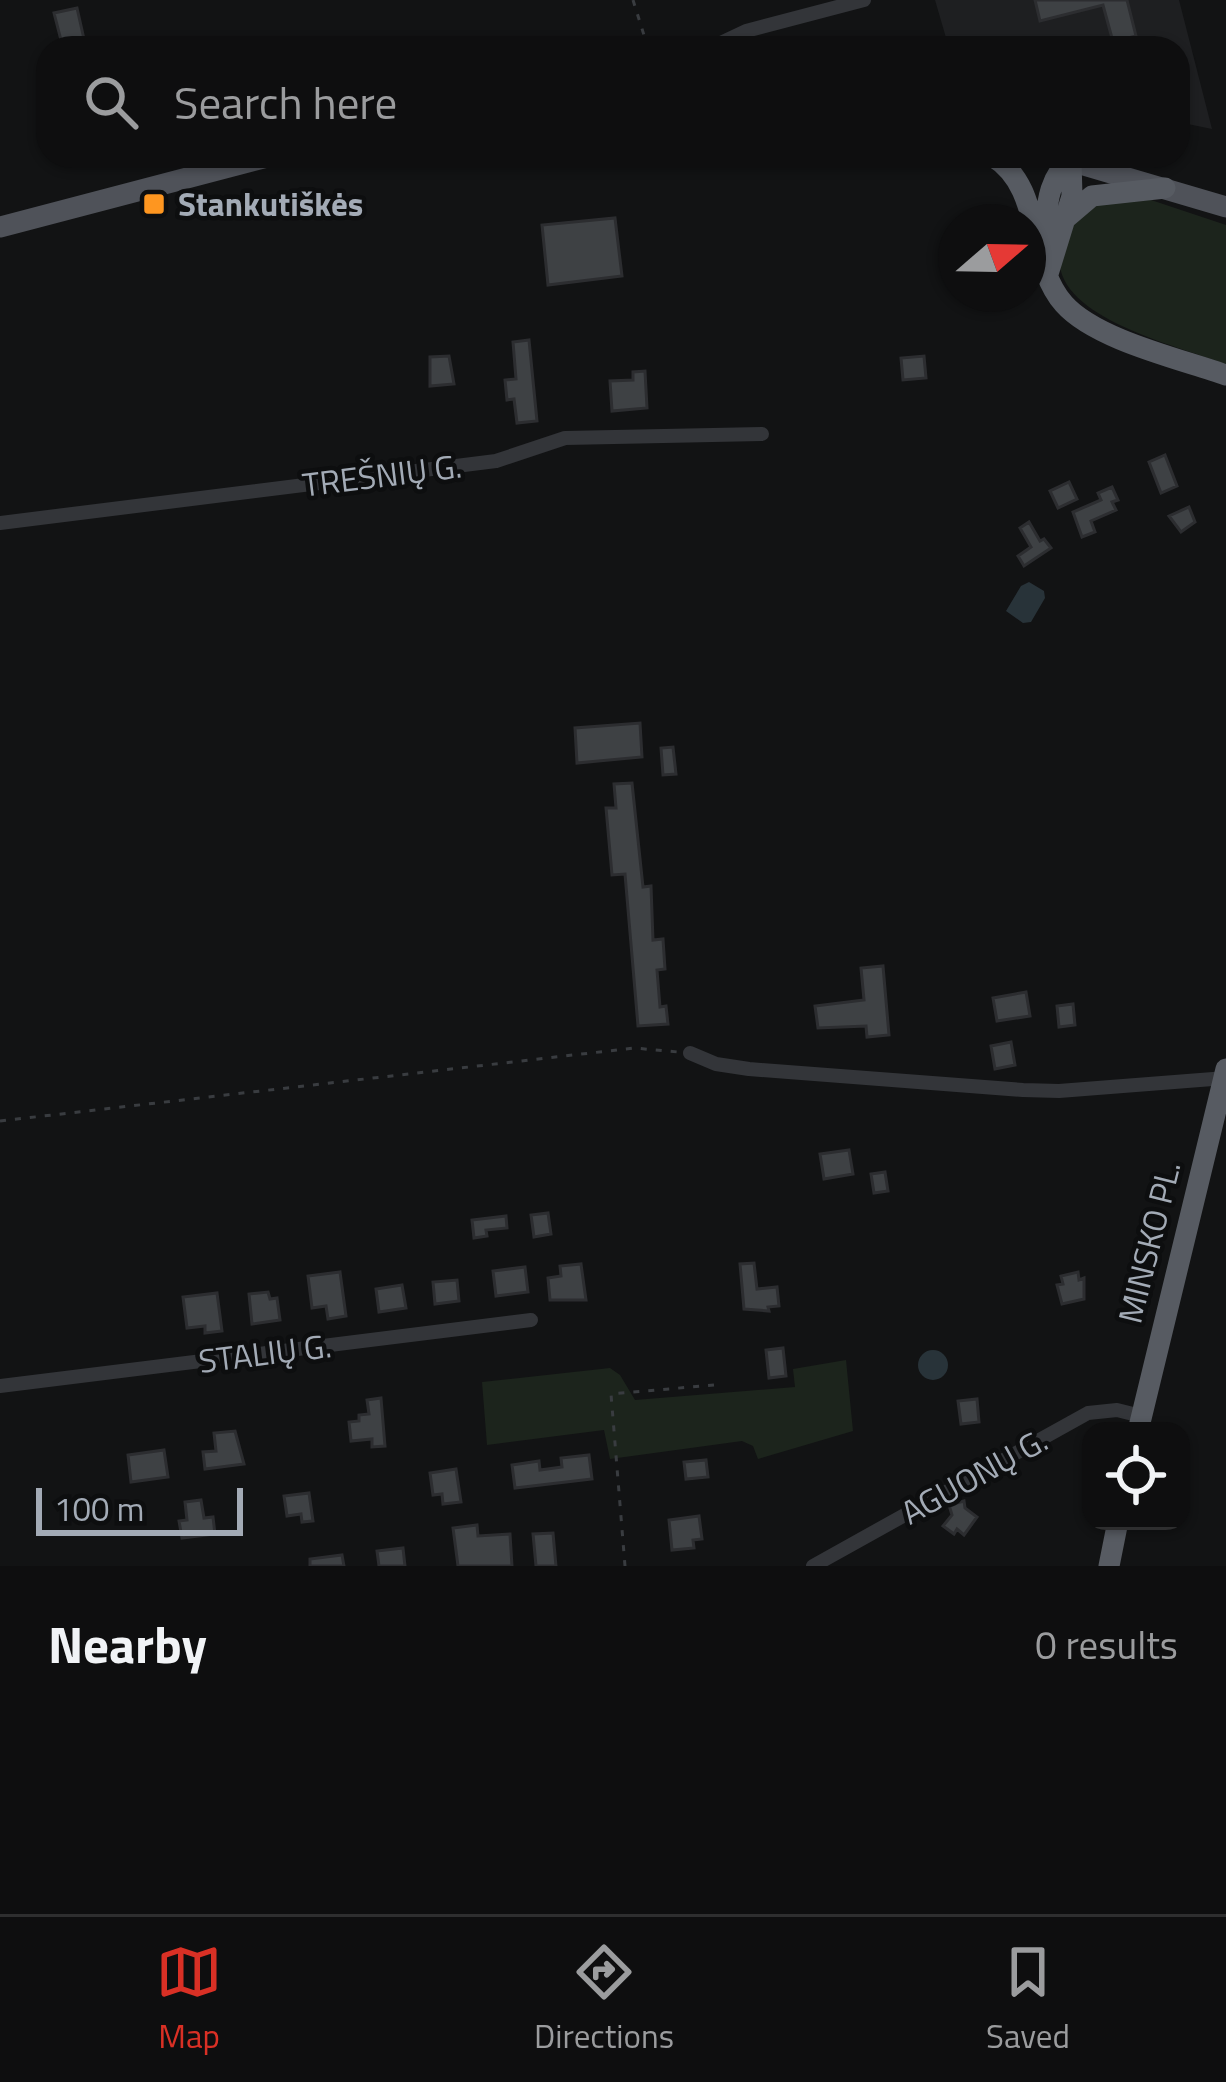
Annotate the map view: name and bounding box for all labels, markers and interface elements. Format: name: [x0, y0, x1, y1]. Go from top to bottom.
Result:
search box: [36, 36, 1190, 168]
text: Search here: [174, 68, 397, 136]
icon: search: [78, 69, 144, 135]
place label: Stankutiškės: [178, 179, 363, 229]
marker: Stankutiškės: [141, 191, 167, 217]
north arrow: [938, 204, 1046, 312]
street label: TREŠNIŲ G.: [299, 440, 465, 510]
street label: MINSKO PL.: [1105, 1156, 1193, 1328]
street label: STALIŲ G.: [196, 1320, 334, 1386]
street label: AGUONŲ G.: [891, 1415, 1057, 1537]
map controls: [1082, 1422, 1190, 1530]
button: locate: [1082, 1422, 1190, 1530]
scale bar: [36, 1482, 243, 1535]
text: 100 m: [54, 1484, 144, 1534]
text: Nearby: [48, 1605, 207, 1683]
text: 0 results: [1035, 1615, 1178, 1674]
tab: Map: [156, 1939, 222, 2061]
tab: Directions: [534, 1939, 674, 2061]
tab: Saved: [986, 1939, 1070, 2061]

